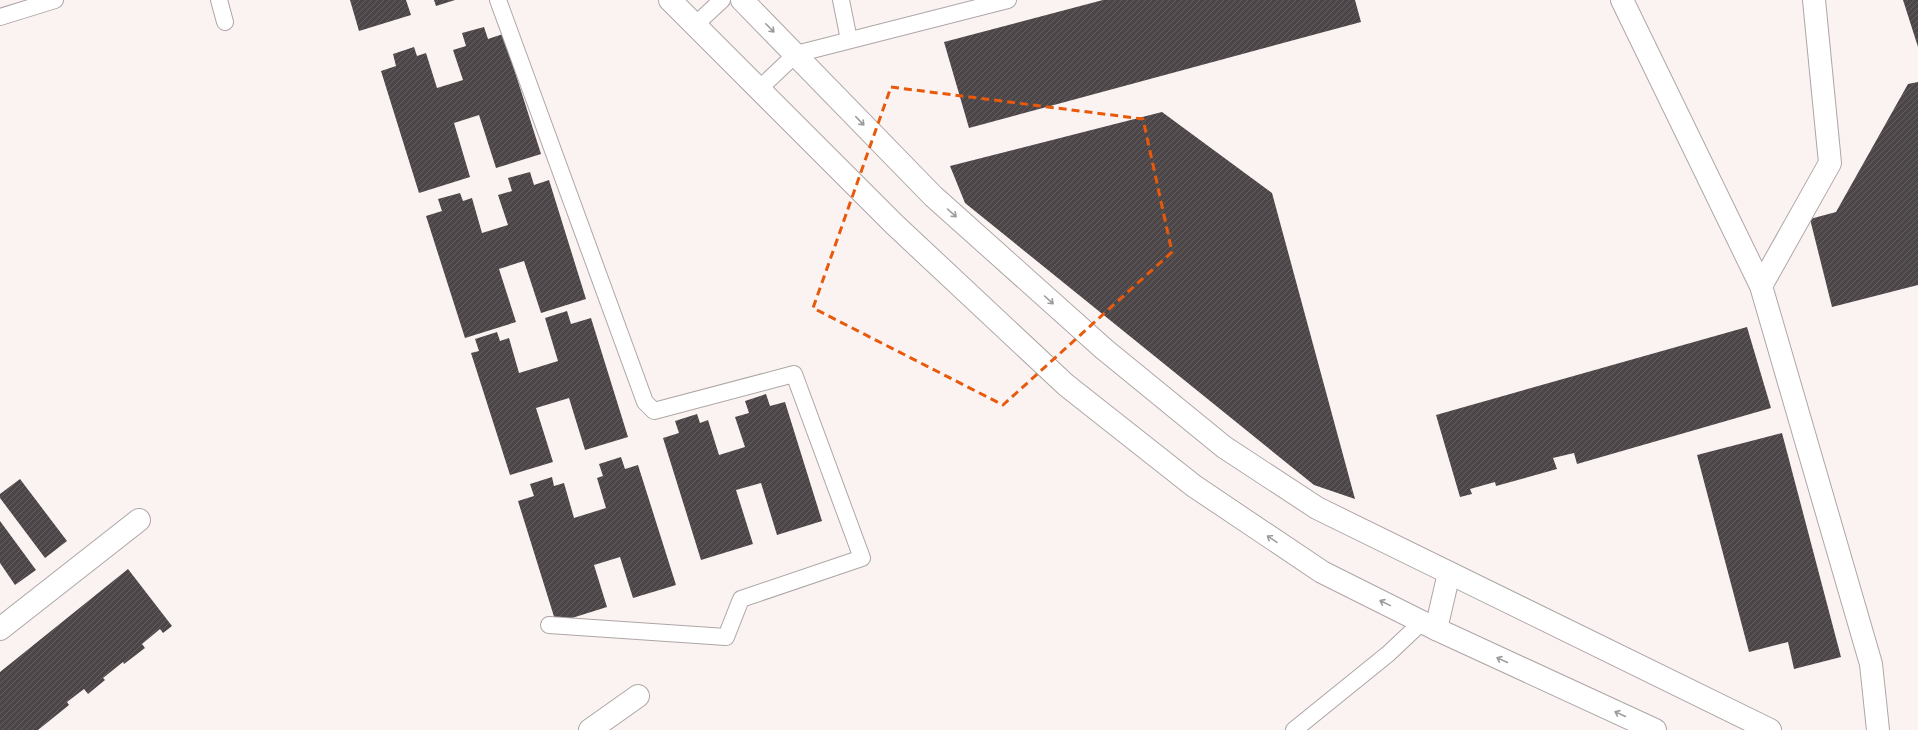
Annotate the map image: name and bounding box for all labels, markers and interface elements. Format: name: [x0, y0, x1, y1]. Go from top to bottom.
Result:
one-way arrow: [765, 23, 775, 33]
one-way arrow: [856, 116, 865, 126]
one-way arrow: [947, 208, 957, 217]
one-way arrow: [1044, 295, 1054, 304]
one-way arrow: [1267, 535, 1278, 543]
one-way arrow: [1379, 599, 1391, 606]
one-way arrow: [1496, 655, 1508, 663]
one-way arrow: [1614, 710, 1626, 717]

